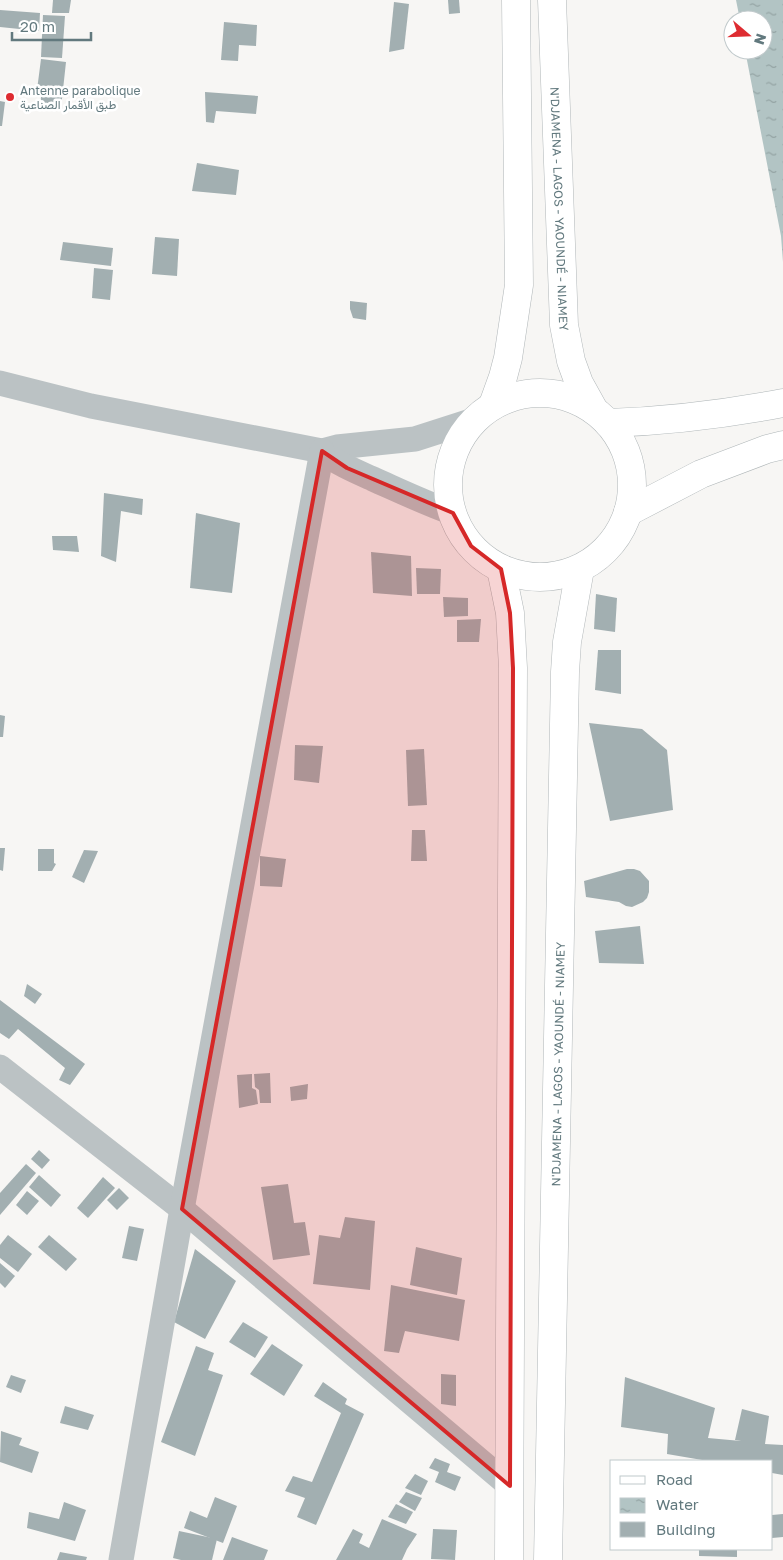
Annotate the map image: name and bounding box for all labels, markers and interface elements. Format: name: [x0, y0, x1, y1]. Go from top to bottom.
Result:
scale bar: [12, 10, 91, 42]
north arrow: [723, 10, 773, 60]
text: 20 m: [20, 17, 55, 35]
text: N: [751, 32, 771, 47]
place label: Antenne parabolique طبق الأقمار الصناعية: [20, 83, 141, 113]
street label: N'DJAMENA - LAGOS - YAOUNDÉ - NIAMEY: [548, 86, 573, 333]
marker: Antenne parabolique طبق الأقمار الصناعية: [4, 91, 16, 103]
street label: N'DJAMENA - LAGOS - YAOUNDÉ - NIAMEY: [548, 941, 567, 1186]
legend: [610, 1460, 773, 1550]
text: Road: [656, 1470, 693, 1488]
text: Water: [656, 1495, 699, 1513]
text: Building: [656, 1520, 716, 1538]

